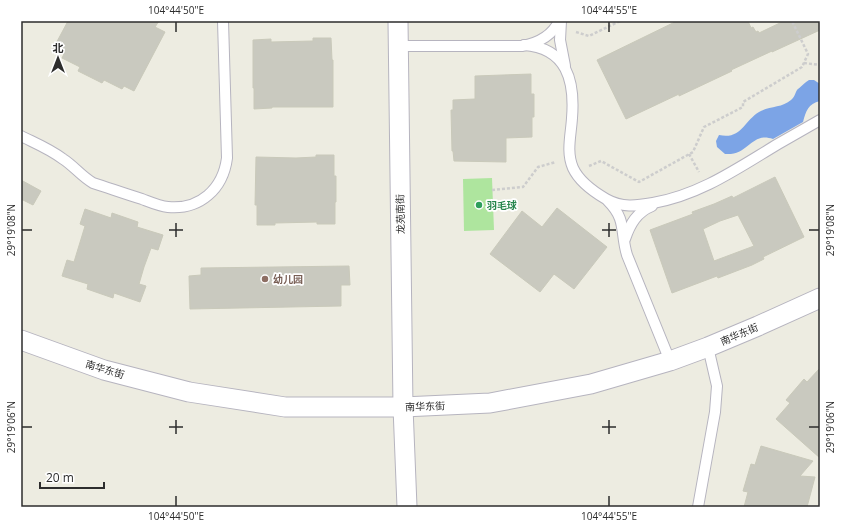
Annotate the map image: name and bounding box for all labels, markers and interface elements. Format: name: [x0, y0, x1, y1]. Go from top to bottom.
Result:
text: 104°44'50"E: [148, 3, 204, 17]
text: 104°44'55"E: [581, 3, 637, 17]
north arrow: [38, 38, 78, 78]
text: 北: [53, 40, 64, 55]
street label: 龙苑南街: [393, 194, 407, 234]
place label: 羽毛球: [486, 198, 517, 212]
marker: 羽毛球: [474, 200, 484, 210]
text: 29°19'08"N: [4, 204, 18, 256]
text: 29°19'08"N: [823, 204, 837, 256]
place label: 幼儿园: [273, 272, 303, 286]
marker: 幼儿园: [260, 274, 270, 284]
street label: 南华东街: [718, 320, 760, 348]
street label: 南华东街: [84, 356, 126, 382]
street label: 南华东街: [405, 398, 445, 414]
text: 29°19'06"N: [4, 401, 18, 453]
text: 29°19'06"N: [823, 401, 837, 453]
scale bar: [40, 464, 104, 490]
text: 20 m: [46, 469, 74, 486]
text: 104°44'50"E: [148, 509, 204, 523]
text: 104°44'55"E: [581, 509, 637, 523]

